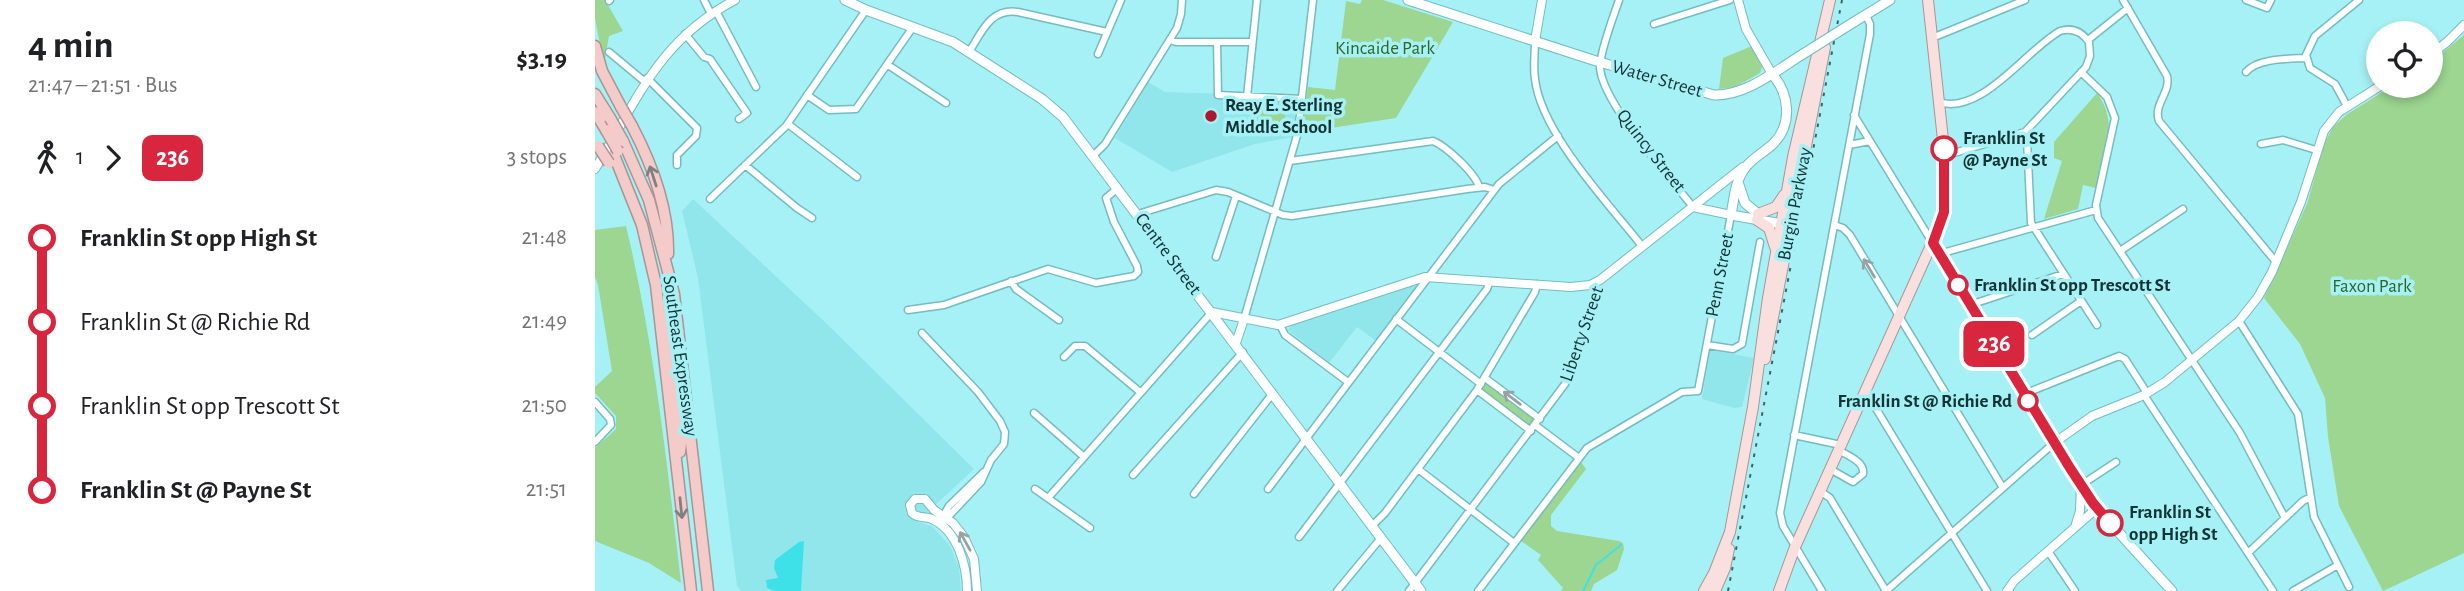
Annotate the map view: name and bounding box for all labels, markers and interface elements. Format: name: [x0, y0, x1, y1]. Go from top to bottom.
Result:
map controls: [2366, 21, 2443, 98]
button: locate: [2366, 21, 2443, 98]
text: 4 min: [28, 27, 114, 65]
park label: Kincaide Park: [1335, 39, 1435, 58]
text: $3.19: [516, 46, 567, 72]
street label: Water Street: [1610, 57, 1704, 101]
text: 21:47 – 21:51 · Bus: [28, 74, 177, 97]
place label: Reay E. Sterling Middle School: [1225, 96, 1343, 137]
street label: Quincy Street: [1613, 106, 1689, 196]
marker: Reay E. Sterling Middle School: [1203, 108, 1219, 124]
place label: Franklin St @ Payne St: [1963, 129, 2048, 170]
marker: Franklin St @ Payne St: [1931, 136, 1957, 162]
icon: walk: [28, 139, 66, 177]
icon: forward: [94, 139, 132, 177]
text: 1: [76, 146, 84, 169]
text: 236: [156, 146, 189, 170]
text: 3 stops: [507, 146, 567, 169]
street label: Burgin Parkway: [1775, 146, 1815, 262]
one-way arrow: [646, 166, 658, 188]
street label: Centre Street: [1131, 210, 1205, 298]
text: Franklin St opp High St: [80, 225, 317, 251]
text: 21:48: [521, 226, 567, 249]
street label: Penn Street: [1703, 231, 1737, 319]
one-way arrow: [1862, 258, 1876, 278]
street label: Southeast Expressway: [659, 274, 701, 438]
marker: Franklin St opp Trescott St: [1948, 275, 1968, 295]
place label: Franklin St opp Trescott St: [1974, 276, 2171, 295]
park label: Faxon Park: [2332, 277, 2412, 296]
street label: Liberty Street: [1557, 284, 1607, 384]
text: Franklin St @ Richie Rd: [80, 309, 310, 335]
text: 21:49: [521, 310, 567, 333]
line badge: 236: [1954, 321, 2034, 367]
text: 236: [1977, 332, 2011, 356]
one-way arrow: [1504, 391, 1522, 406]
marker: Franklin St @ Richie Rd: [2018, 391, 2038, 411]
place label: Franklin St @ Richie Rd: [1837, 392, 2012, 411]
text: Franklin St opp Trescott St: [80, 393, 340, 419]
text: 21:50: [522, 394, 567, 417]
text: Franklin St @ Payne St: [80, 477, 311, 503]
text: 21:51: [526, 478, 567, 501]
one-way arrow: [675, 496, 688, 519]
place label: Franklin St opp High St: [2129, 503, 2218, 544]
marker: Franklin St opp High St: [2097, 510, 2123, 536]
one-way arrow: [958, 531, 971, 552]

